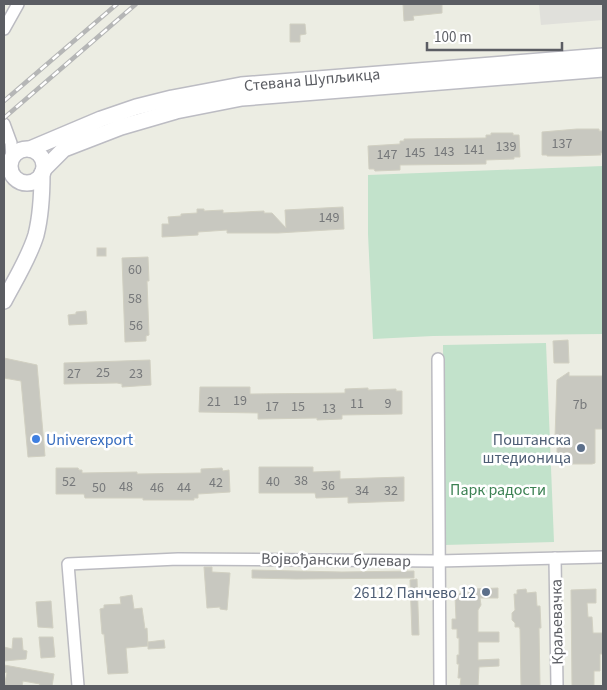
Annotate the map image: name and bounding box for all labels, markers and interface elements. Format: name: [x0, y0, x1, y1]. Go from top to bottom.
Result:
scale bar: [427, 20, 562, 52]
text: 100 m: [434, 27, 472, 48]
street label: Стевана Шупљикца: [243, 63, 381, 97]
house number: 137: [552, 134, 572, 154]
house number: 139: [496, 137, 516, 157]
house number: 141: [464, 140, 484, 160]
house number: 143: [434, 142, 454, 162]
house number: 145: [405, 143, 425, 163]
house number: 147: [377, 145, 397, 165]
house number: 149: [319, 208, 339, 228]
house number: 60: [128, 260, 142, 280]
house number: 58: [128, 289, 142, 309]
house number: 56: [129, 316, 143, 336]
house number: 25: [96, 363, 110, 383]
house number: 27: [67, 364, 81, 384]
house number: 23: [129, 364, 143, 384]
house number: 19: [233, 391, 247, 411]
house number: 21: [207, 392, 221, 412]
house number: 11: [350, 394, 364, 414]
house number: 9: [385, 394, 392, 414]
house number: 7b: [573, 395, 588, 415]
house number: 17: [265, 397, 279, 417]
house number: 15: [291, 397, 305, 417]
house number: 13: [322, 399, 336, 419]
place label: Univerexport: [46, 429, 134, 451]
place label: Поштанска штедионица: [483, 429, 571, 469]
marker: Univerexport: [30, 433, 42, 445]
marker: Поштанска штедионица: [575, 442, 587, 454]
house number: 38: [294, 471, 308, 491]
house number: 52: [62, 472, 76, 492]
house number: 40: [266, 472, 280, 492]
house number: 42: [209, 473, 223, 493]
house number: 36: [321, 476, 335, 496]
house number: 48: [119, 477, 133, 497]
house number: 50: [92, 478, 106, 498]
house number: 46: [150, 478, 164, 498]
house number: 44: [177, 478, 191, 498]
park label: Парк радости: [450, 479, 546, 501]
house number: 34: [355, 481, 369, 501]
house number: 32: [384, 481, 398, 501]
street label: Војвођански булевар: [261, 548, 411, 572]
street label: Краљевачка: [545, 579, 569, 665]
place label: 26112 Панчево 12: [354, 582, 476, 604]
marker: 26112 Панчево 12: [480, 586, 492, 598]

